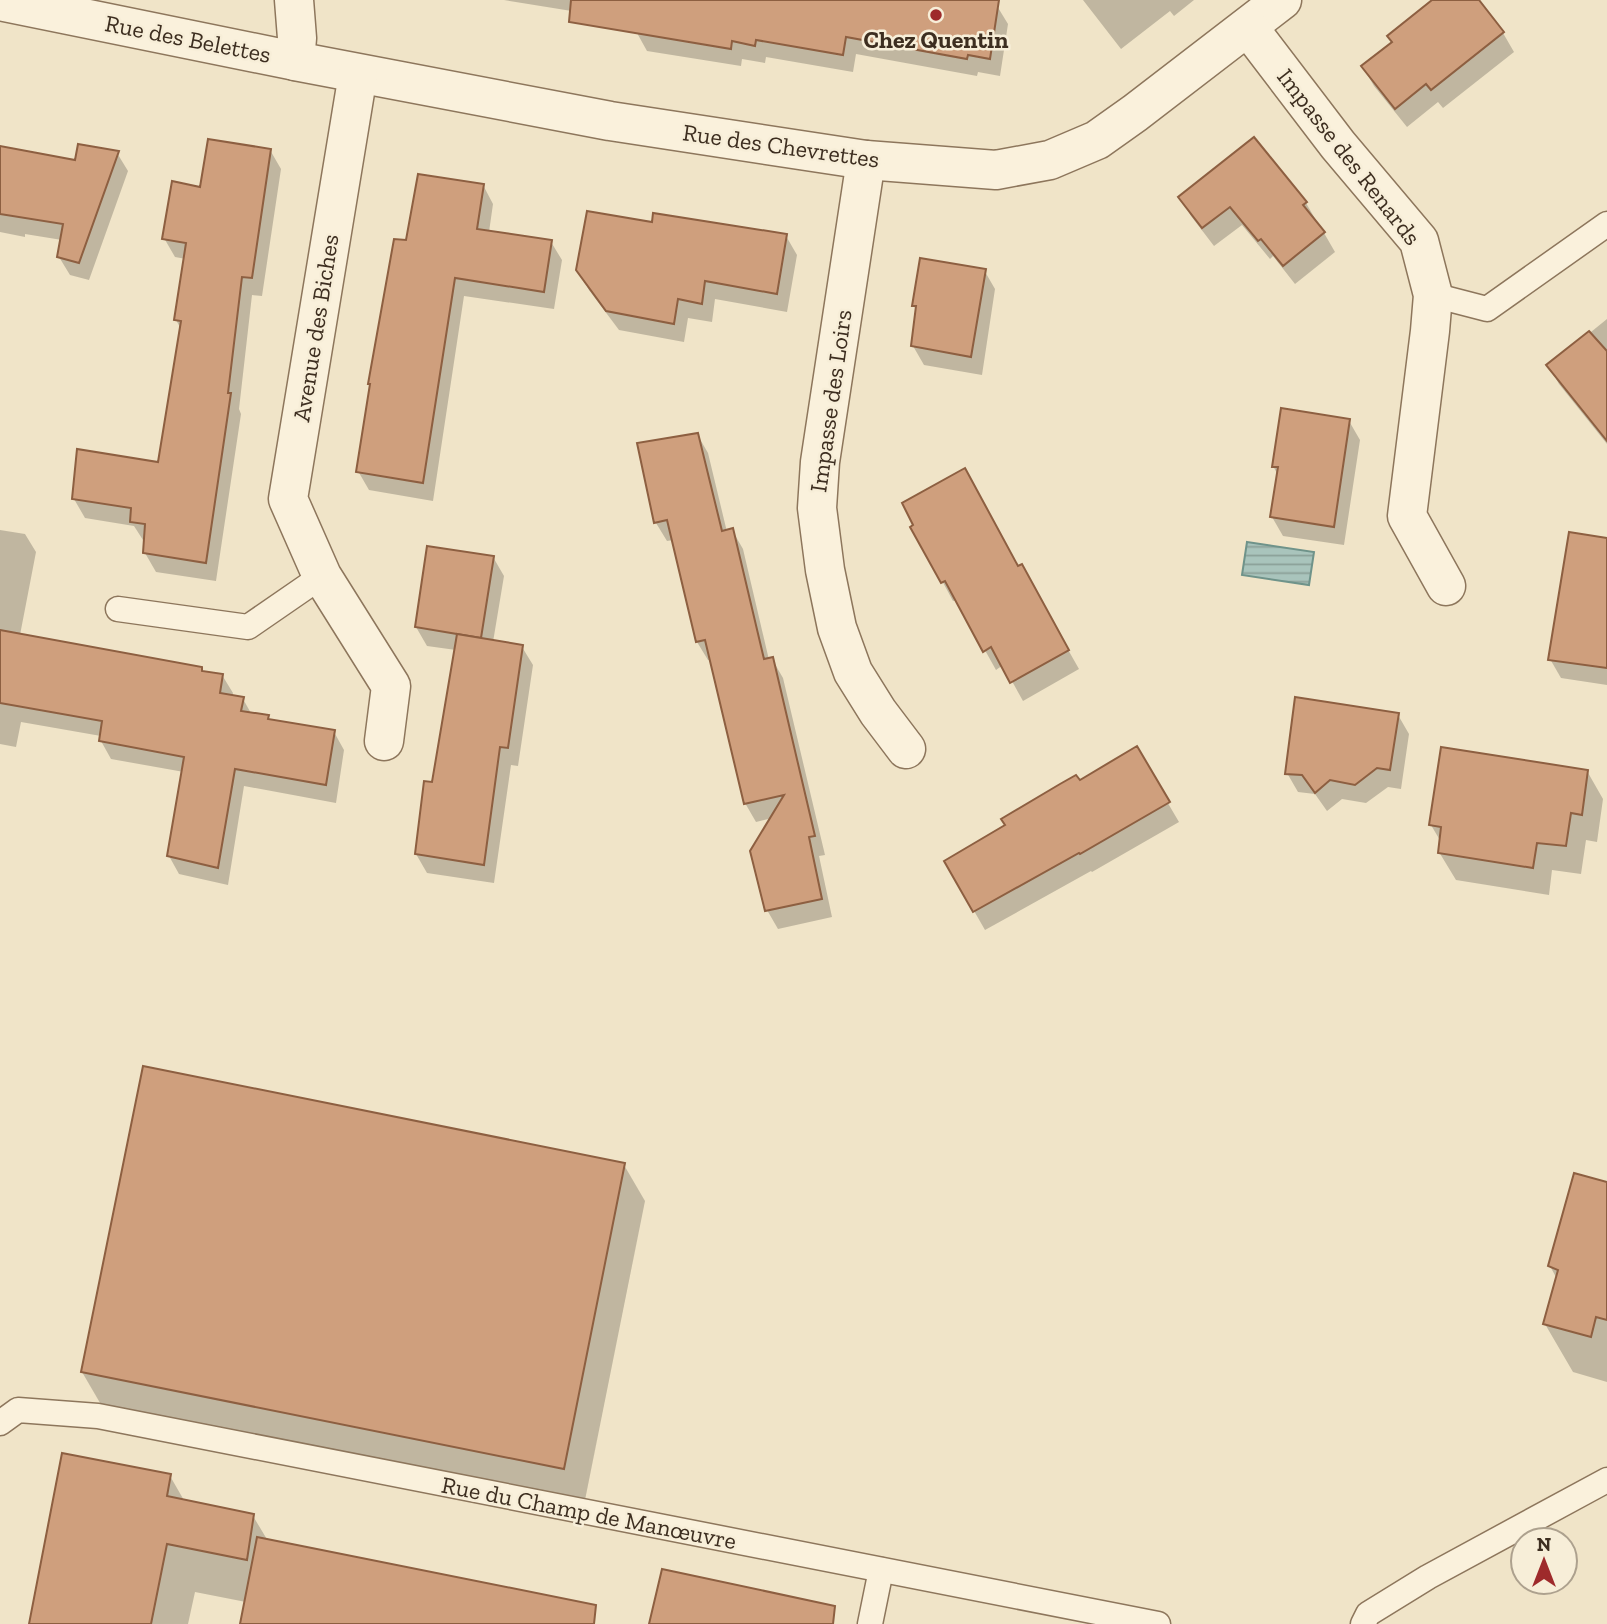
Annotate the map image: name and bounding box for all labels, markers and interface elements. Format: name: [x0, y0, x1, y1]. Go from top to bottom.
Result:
marker: Chez Quentin: [928, 7, 944, 23]
street label: Rue des Belettes: [103, 8, 274, 69]
place label: Chez Quentin: [864, 25, 1008, 54]
street label: Impasse des Renards: [1271, 63, 1427, 251]
street label: Rue des Chevrettes: [681, 117, 881, 174]
street label: Avenue des Biches: [286, 232, 345, 424]
street label: Impasse des Loirs: [803, 308, 858, 494]
street label: Rue du Champ de Manœuvre: [439, 1470, 739, 1555]
north arrow: [1509, 1526, 1579, 1596]
text: N: [1537, 1533, 1551, 1556]

